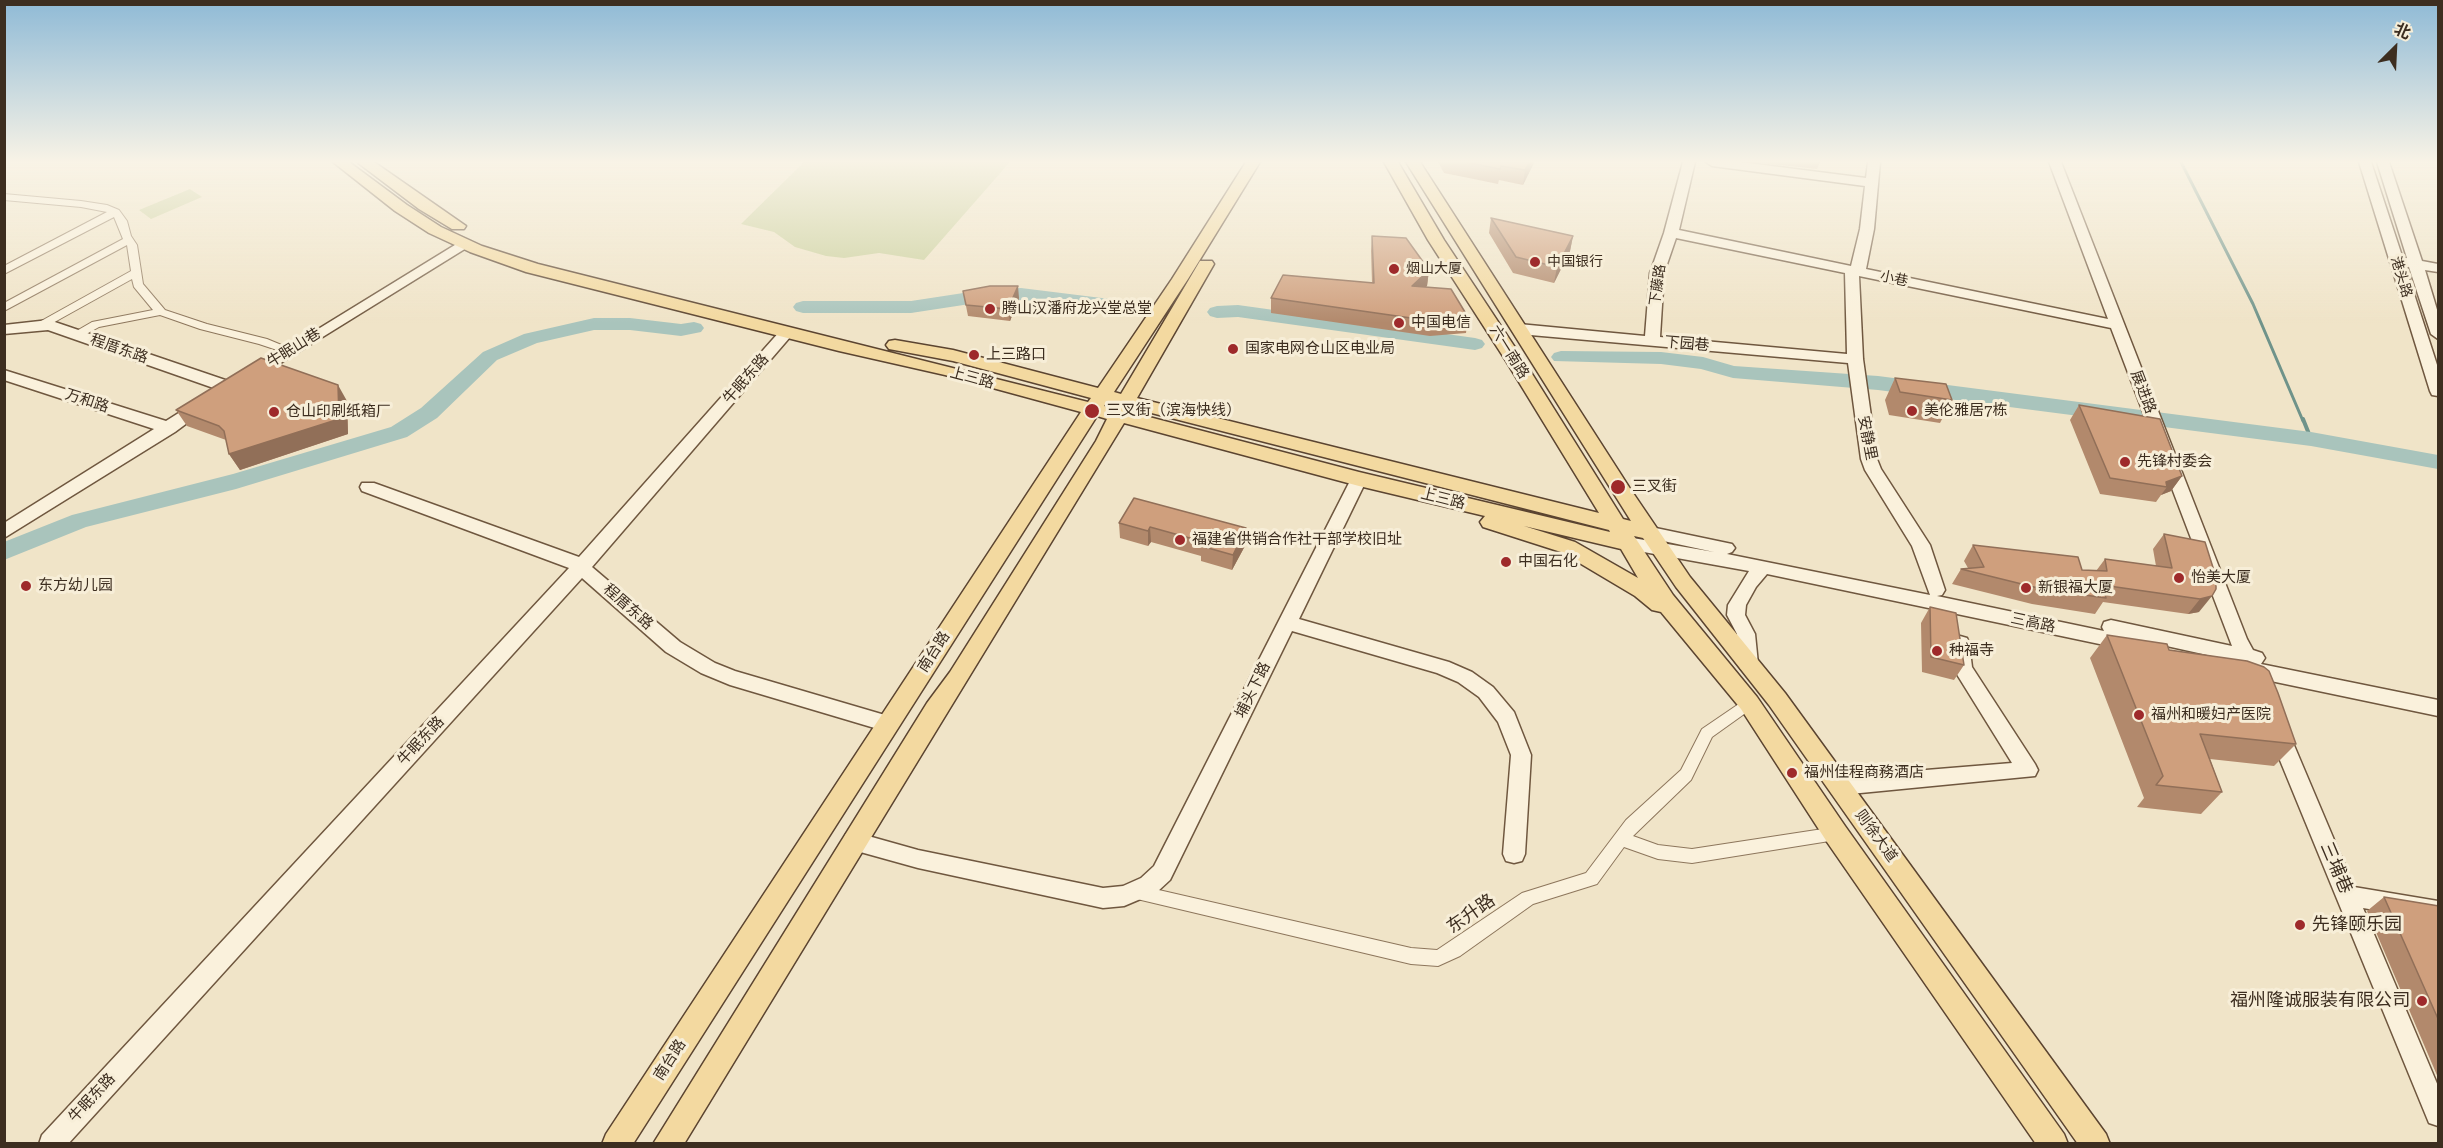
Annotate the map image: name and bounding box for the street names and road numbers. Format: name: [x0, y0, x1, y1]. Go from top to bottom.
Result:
street label: 港头路: [2387, 254, 2415, 300]
street label: 下藤路: [1647, 263, 1669, 307]
street label: 小巷: [1879, 268, 1909, 290]
street label: 六一南路: [1485, 322, 1533, 382]
street label: 牛眠山巷: [264, 324, 324, 372]
street label: 程厝东路: [88, 331, 150, 367]
street label: 下园巷: [1664, 333, 1710, 355]
street label: 牛眠东路: [720, 350, 772, 408]
street label: 上三路: [948, 363, 996, 393]
street label: 展进路: [2127, 368, 2159, 416]
street label: 万和路: [63, 385, 111, 417]
street label: 安静里: [1854, 414, 1880, 462]
street label: 上三路: [1419, 485, 1467, 513]
street label: 程厝东路: [599, 581, 657, 633]
street label: 三高路: [2009, 610, 2057, 636]
street label: 南台路: [914, 628, 954, 676]
street label: 埔头下路: [1232, 659, 1274, 721]
street label: 牛眠东路: [394, 713, 448, 769]
street label: 则徐大道: [1851, 806, 1901, 866]
street label: 三埔巷: [2316, 839, 2356, 897]
street label: 东升路: [1443, 890, 1499, 938]
street label: 南台路: [650, 1036, 690, 1084]
street label: 牛眠东路: [65, 1070, 119, 1126]

